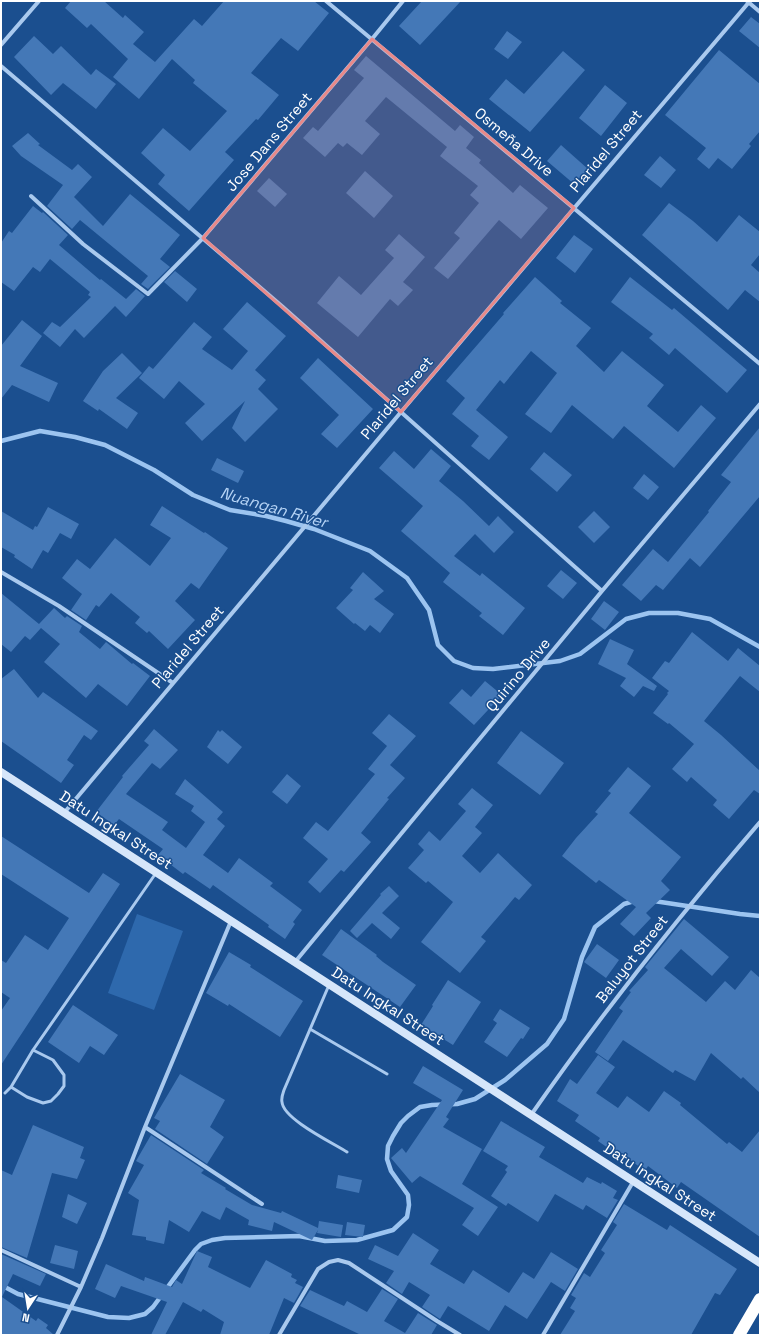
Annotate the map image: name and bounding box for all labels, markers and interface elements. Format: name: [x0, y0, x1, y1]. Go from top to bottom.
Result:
street label: Jose Dans Street: [222, 88, 316, 195]
street label: Osmeña Drive: [471, 103, 558, 180]
street label: Plaridel Street: [565, 105, 646, 196]
street label: Plaridel Street: [356, 352, 437, 443]
water label: Nuangan River: [218, 482, 332, 533]
street label: Plaridel Street: [147, 601, 228, 692]
street label: Quirino Drive: [481, 634, 554, 715]
street label: Datu Ingkal Street: [56, 786, 176, 873]
street label: Baluyot Street: [591, 911, 672, 1006]
street label: Datu Ingkal Street: [328, 962, 448, 1049]
street label: Datu Ingkal Street: [600, 1138, 720, 1225]
north arrow: [8, 1288, 48, 1328]
text: N: [21, 1310, 31, 1325]

